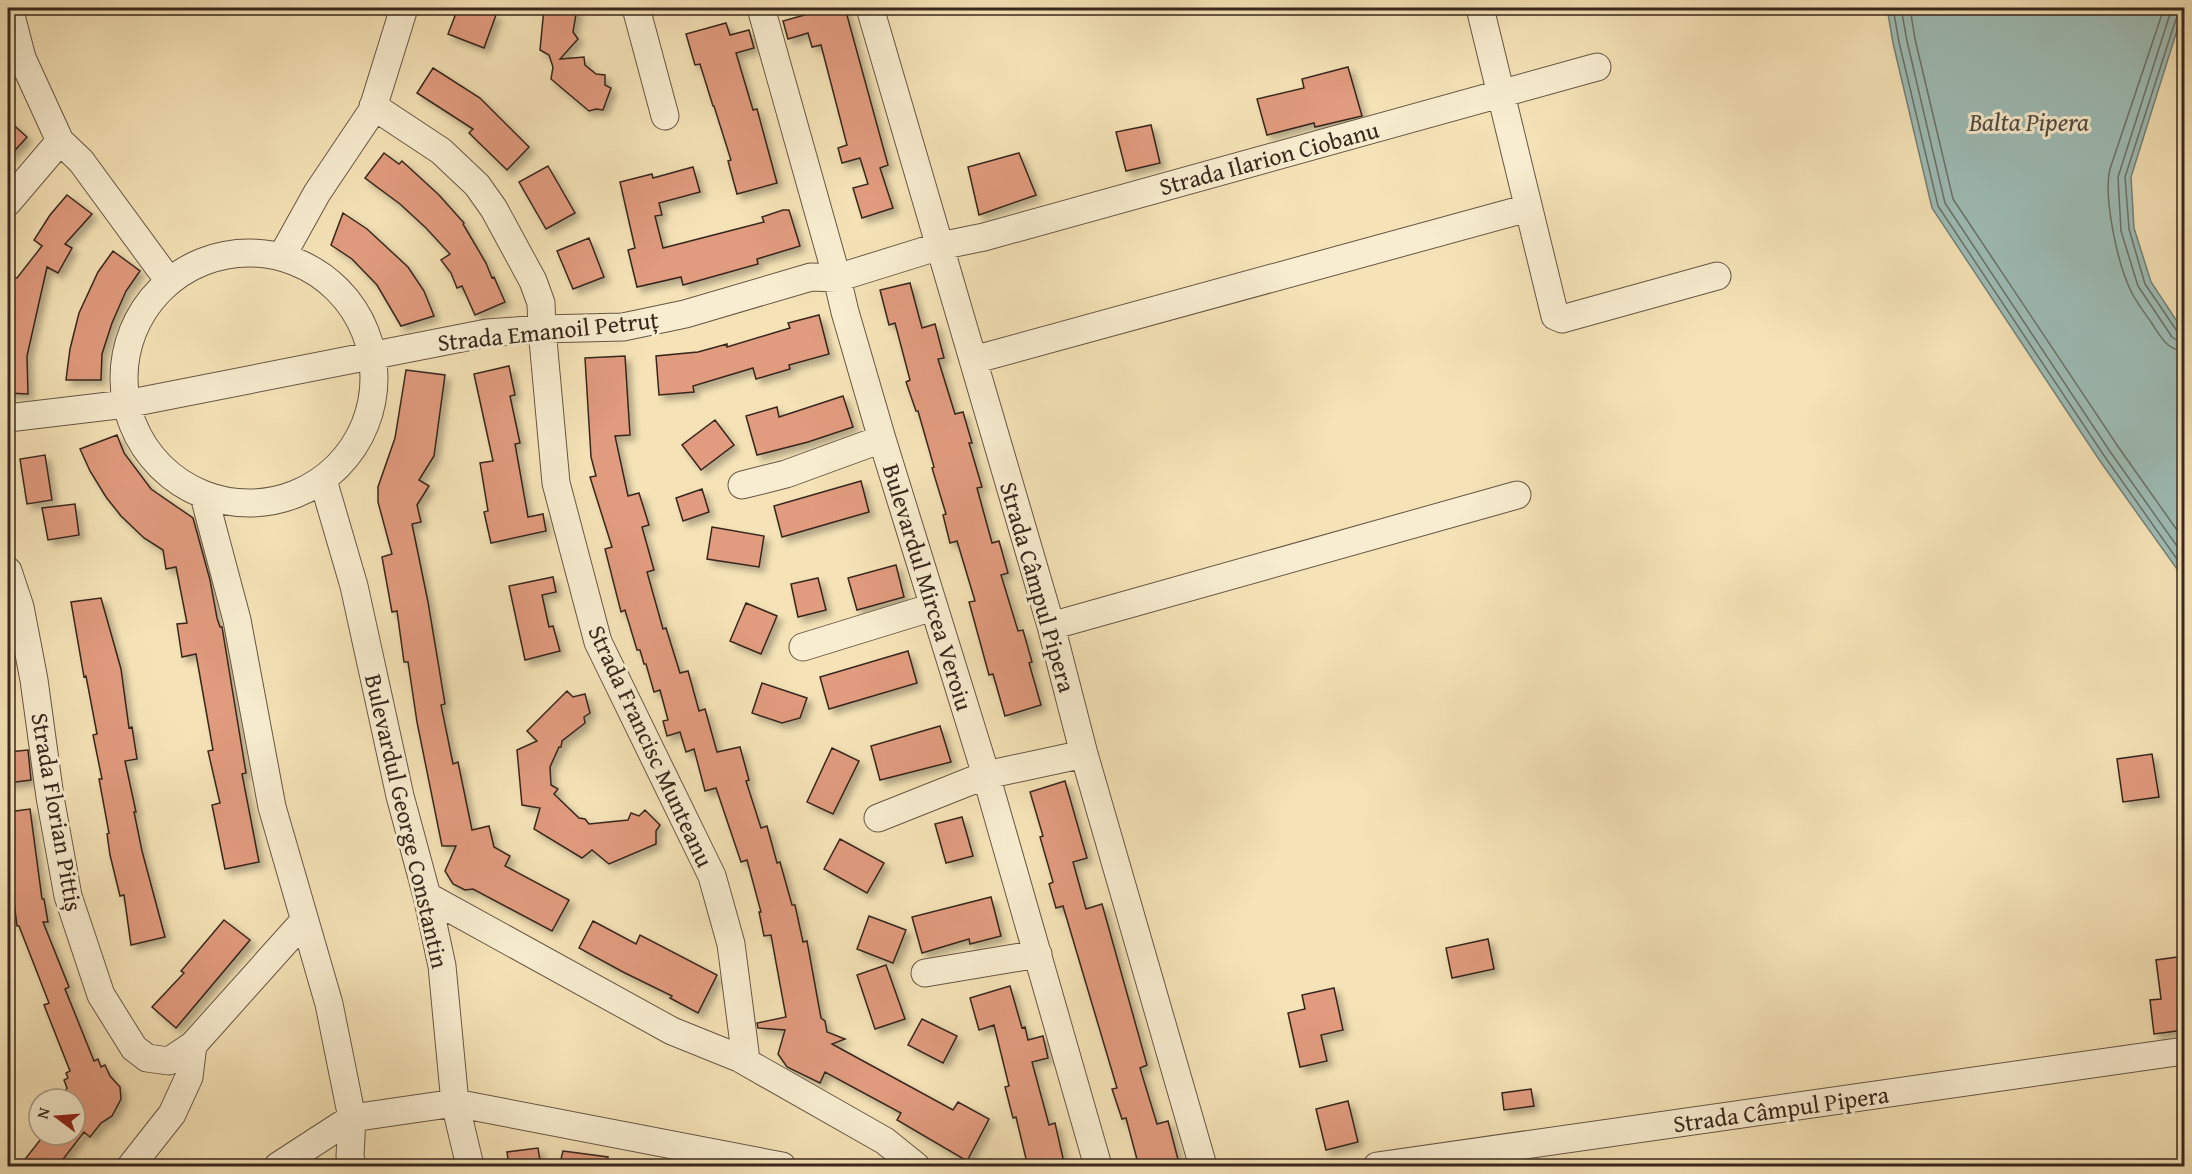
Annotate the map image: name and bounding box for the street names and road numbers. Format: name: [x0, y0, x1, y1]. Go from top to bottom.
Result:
street label: Strada Ilarion Ciobanu: [1155, 112, 1383, 204]
street label: Strada Emanoil Petruț: [436, 302, 661, 360]
street label: Bulevardul Mircea Veroiu: [874, 459, 982, 715]
street label: Strada Câmpul Pipera: [991, 478, 1085, 697]
street label: Strada Francisc Munteanu: [579, 619, 723, 873]
street label: Bulevardul George Constantin: [356, 670, 458, 972]
street label: Strada Florian Pittiș: [22, 710, 92, 914]
street label: Strada Câmpul Pipera: [1671, 1076, 1892, 1141]

